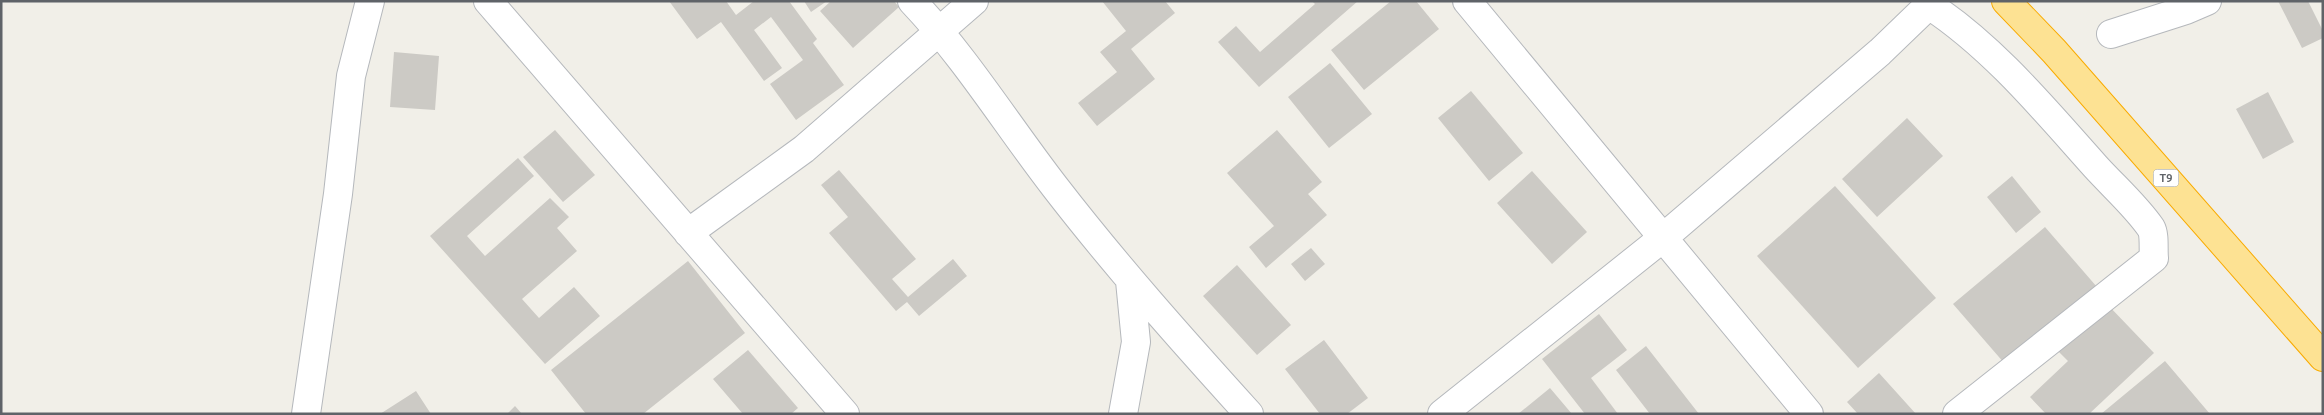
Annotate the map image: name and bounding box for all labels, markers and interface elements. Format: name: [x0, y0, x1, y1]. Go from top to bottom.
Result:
road number: T9: [2154, 170, 2178, 187]

